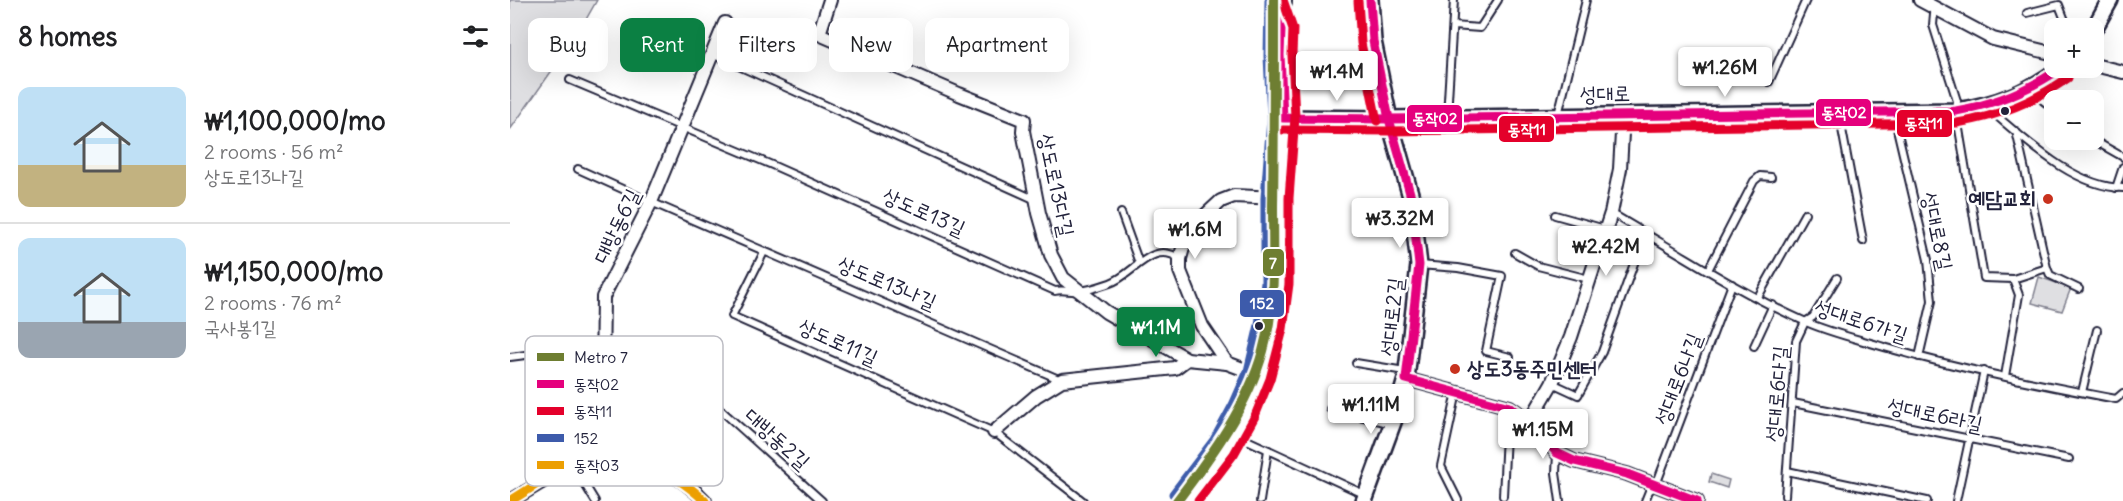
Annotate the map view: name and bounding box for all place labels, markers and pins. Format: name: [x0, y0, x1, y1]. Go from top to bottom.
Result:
pin: ₩1.26M: [1676, 47, 1774, 98]
pin: ₩1.4M: [1295, 51, 1379, 102]
unlabelled marker: [1999, 105, 2011, 117]
place label: 예담교회: [1968, 185, 2036, 212]
marker: 예담교회: [2041, 192, 2055, 206]
pin: ₩3.32M: [1351, 198, 1449, 249]
pin: ₩1.6M: [1153, 209, 1237, 260]
pin: ₩2.42M: [1557, 226, 1655, 277]
pin: ₩1.1M: [1114, 307, 1198, 358]
unlabelled marker: [1253, 320, 1265, 332]
place label: 상도3동주민센터: [1467, 355, 1597, 382]
marker: 상도3동주민센터: [1448, 362, 1462, 376]
pin: ₩1.11M: [1322, 384, 1420, 435]
pin: ₩1.15M: [1494, 409, 1592, 460]

